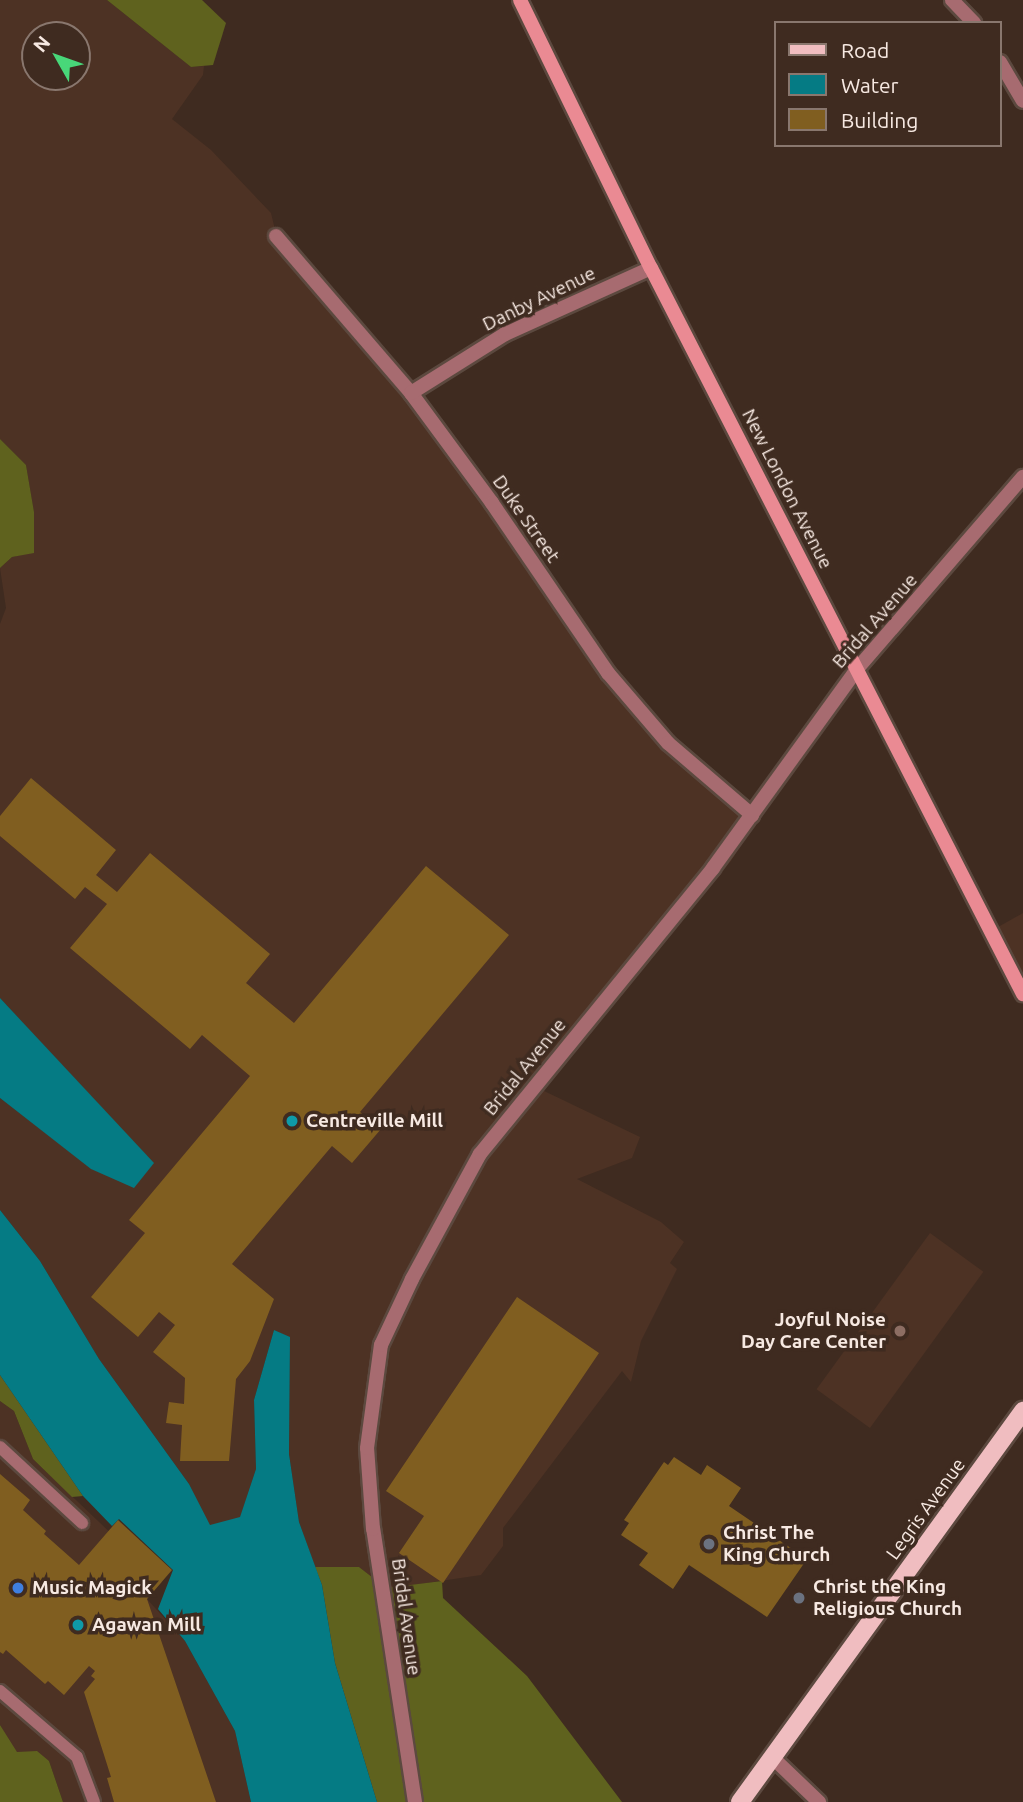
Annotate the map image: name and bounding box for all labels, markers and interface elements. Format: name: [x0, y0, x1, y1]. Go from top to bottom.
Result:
north arrow: [21, 21, 91, 91]
legend: [774, 21, 1002, 147]
text: N: [28, 31, 54, 56]
text: Road: [841, 38, 889, 62]
text: Water: [841, 73, 899, 97]
text: Building: [841, 108, 918, 132]
street label: Danby Avenue: [479, 262, 599, 336]
street label: New London Avenue: [737, 405, 837, 573]
street label: Duke Street: [488, 471, 564, 567]
street label: Bridal Avenue: [828, 569, 922, 673]
street label: Bridal Avenue: [479, 1014, 571, 1120]
place label: Centreville Mill: [306, 1110, 443, 1132]
marker: Centreville Mill: [284, 1113, 300, 1129]
place label: Joyful Noise Day Care Center: [741, 1309, 886, 1353]
marker: Joyful Noise Day Care Center: [892, 1323, 908, 1339]
street label: Legris Avenue: [882, 1454, 970, 1564]
place label: Christ The King Church: [723, 1522, 830, 1566]
marker: Christ The King Church: [701, 1536, 717, 1552]
street label: Bridal Avenue: [386, 1557, 426, 1677]
place label: Christ the King Religious Church: [813, 1576, 962, 1620]
place label: Music Magick: [32, 1577, 152, 1599]
marker: Music Magick: [10, 1580, 26, 1596]
marker: Christ the King Religious Church: [791, 1590, 807, 1606]
place label: Agawan Mill: [92, 1614, 201, 1636]
marker: Agawan Mill: [70, 1617, 86, 1633]

